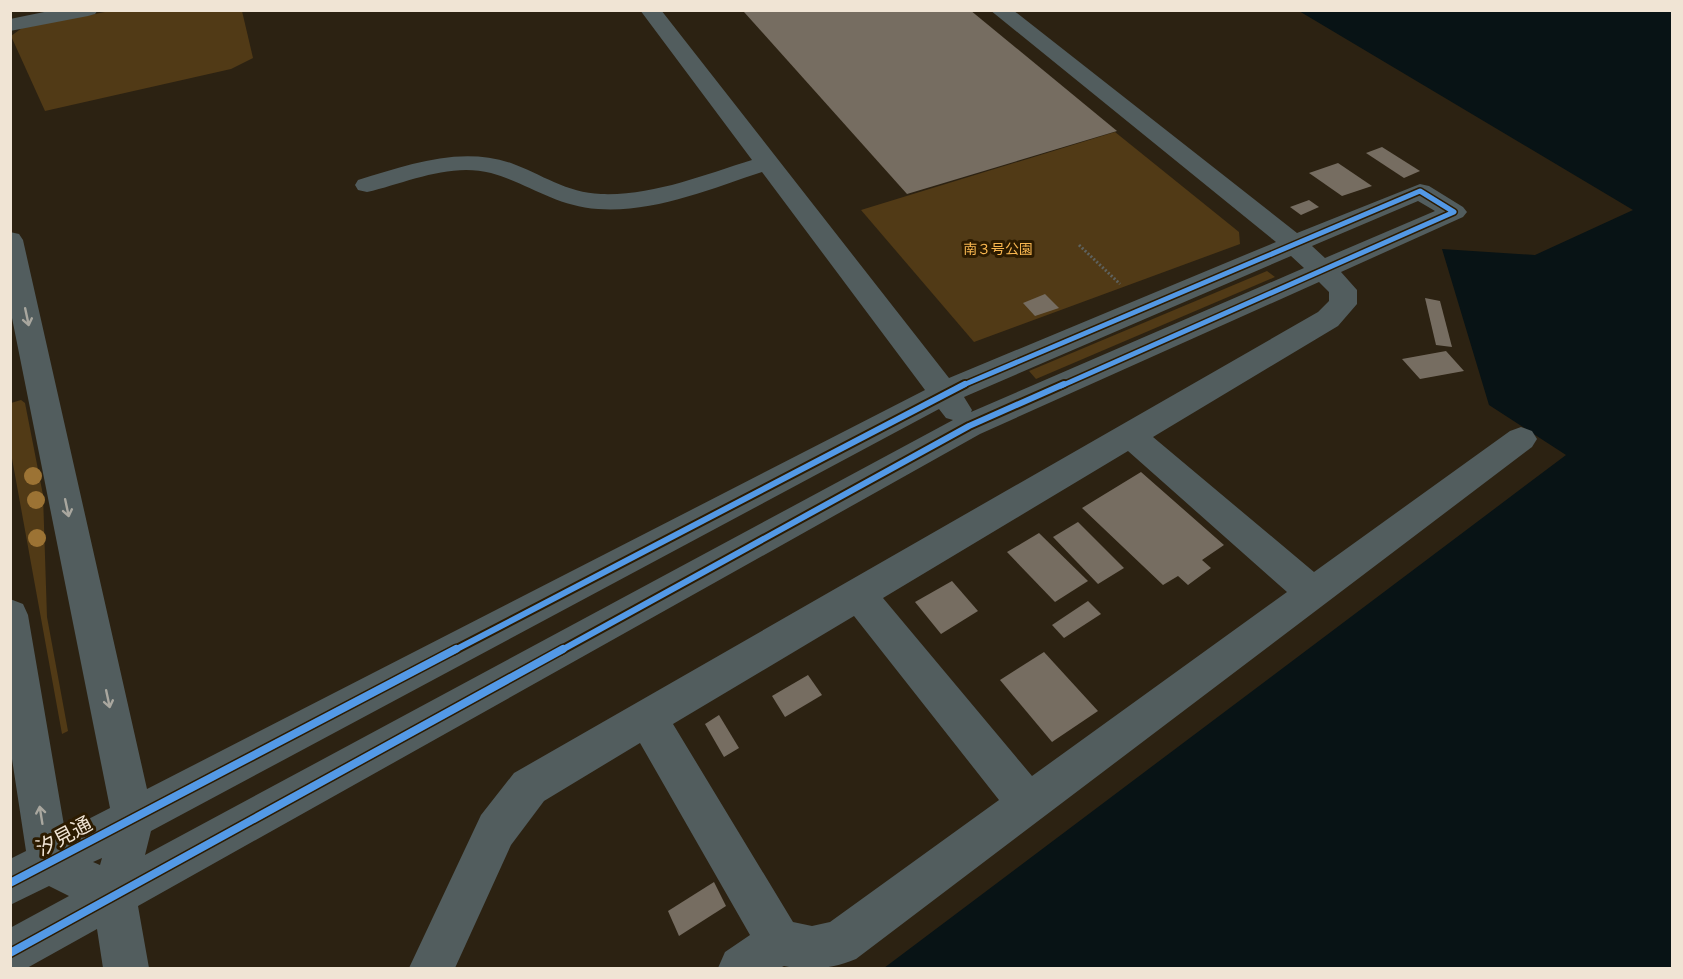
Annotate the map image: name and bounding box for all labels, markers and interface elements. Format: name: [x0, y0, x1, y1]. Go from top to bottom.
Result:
park label: 南３号公園: [963, 241, 1033, 258]
one-way arrow: [22, 307, 33, 327]
one-way arrow: [62, 498, 74, 517]
one-way arrow: [103, 689, 114, 708]
one-way arrow: [36, 806, 47, 826]
street label: 汐見通: [32, 811, 96, 861]

